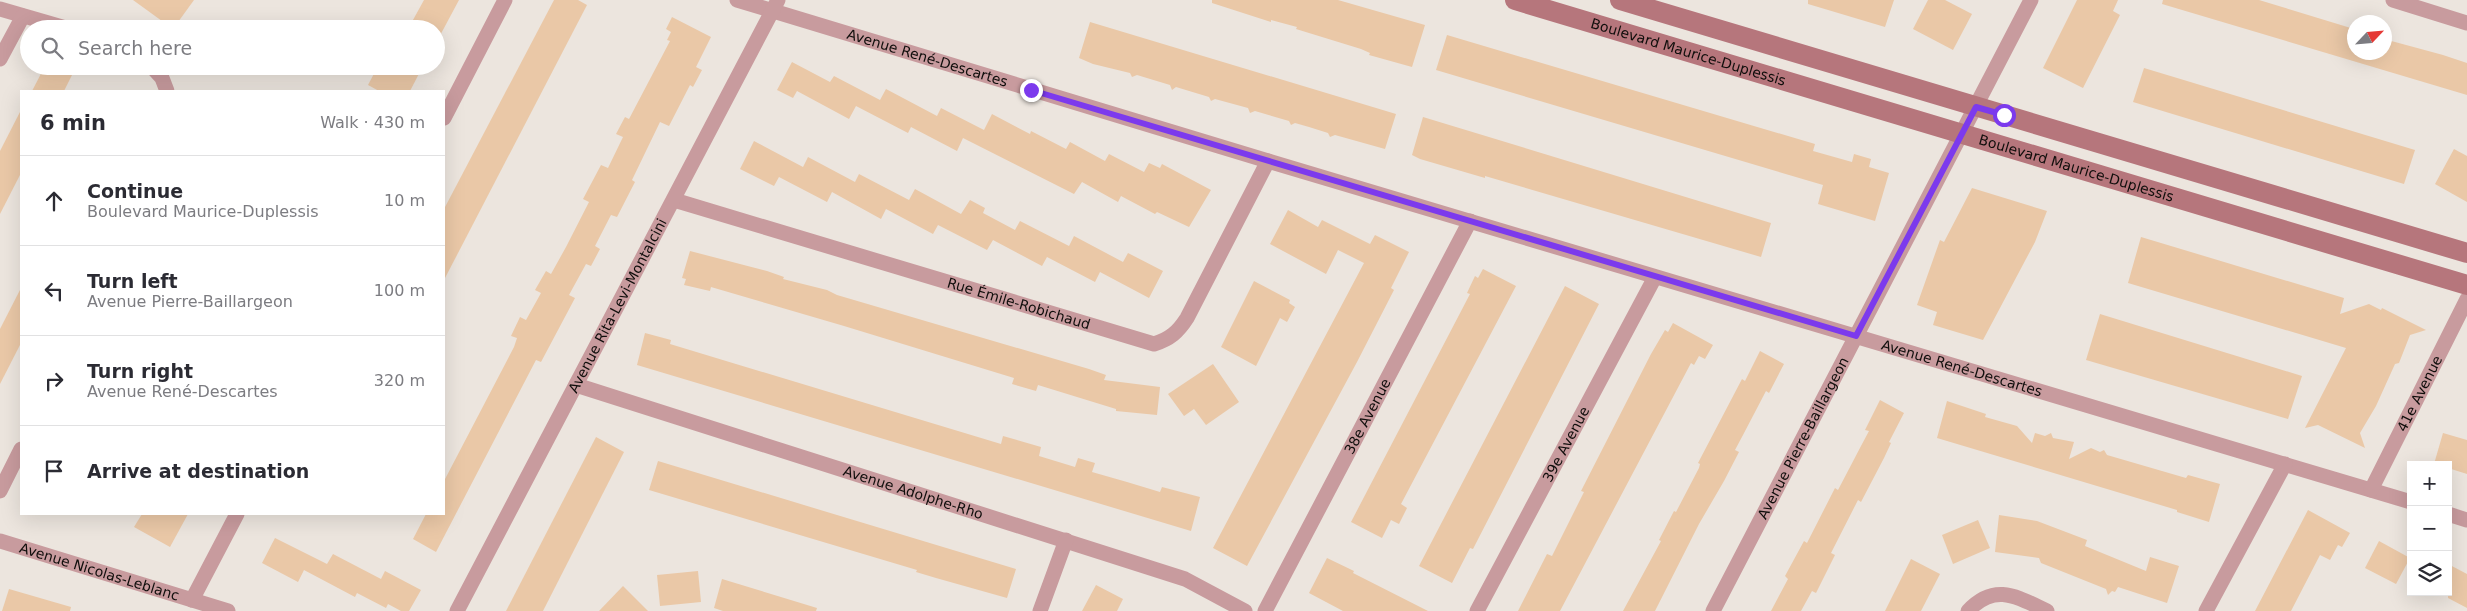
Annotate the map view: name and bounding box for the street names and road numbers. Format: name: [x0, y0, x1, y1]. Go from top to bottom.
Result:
street label: Boulevard Maurice-Duplessis: [1589, 15, 1788, 89]
street label: Avenue René-Descartes: [845, 26, 1010, 90]
street label: Boulevard Maurice-Duplessis: [1977, 131, 2176, 205]
street label: Avenue Rita-Levi-Montalcini: [565, 216, 670, 395]
street label: Rue Émile-Robichaud: [945, 274, 1092, 332]
street label: Avenue René-Descartes: [1880, 336, 2044, 400]
street label: 41e Avenue: [2394, 353, 2445, 434]
street label: Avenue Pierre-Baillargeon: [1754, 354, 1852, 522]
street label: 38e Avenue: [1341, 376, 1394, 457]
street label: 39e Avenue: [1539, 404, 1592, 485]
street label: Avenue Adolphe-Rho: [841, 463, 985, 522]
street label: Avenue Nicolas-Leblanc: [18, 539, 181, 604]

